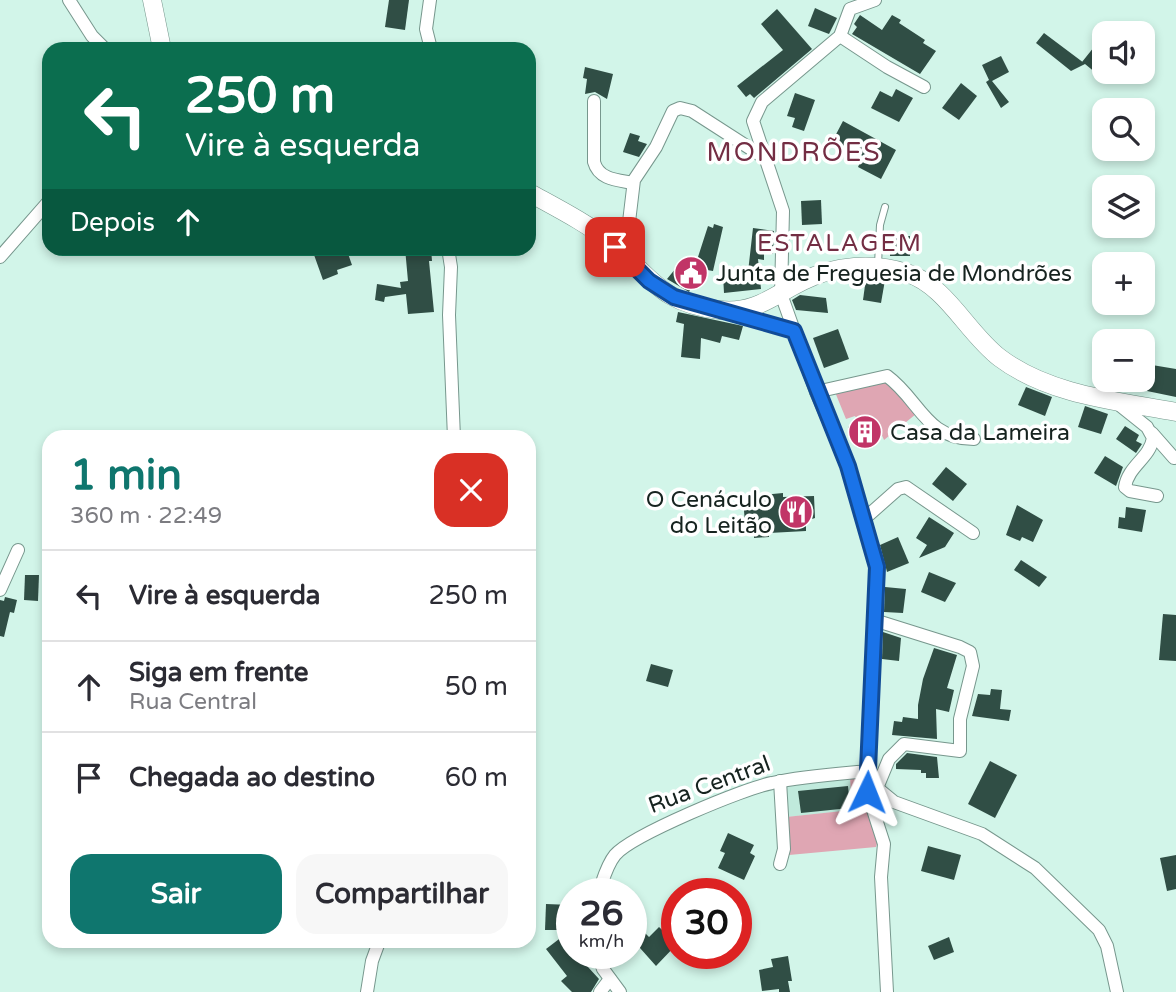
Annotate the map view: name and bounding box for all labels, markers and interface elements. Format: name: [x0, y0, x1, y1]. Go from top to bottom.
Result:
map controls: [1092, 21, 1155, 392]
button: sound: [1092, 21, 1155, 84]
text: 250 m: [185, 67, 335, 126]
icon: left: [70, 70, 161, 161]
button: search: [1092, 98, 1155, 161]
text: Vire à esquerda: [185, 127, 421, 165]
district label: MONDRÕES: [707, 137, 881, 168]
button: layers: [1092, 175, 1155, 238]
icon: ahead: [169, 203, 207, 241]
text: Depois: [70, 207, 155, 238]
pin: [585, 217, 645, 277]
icon: arrive: [596, 228, 634, 266]
district label: ESTALAGEM: [757, 229, 923, 258]
button: +: [1092, 252, 1155, 315]
public building icon: Junta de Freguesia de Mondrões: [672, 254, 710, 292]
place label: Junta de Freguesia de Mondrões: [716, 260, 1072, 288]
button: −: [1092, 329, 1155, 392]
building icon: Casa da Lameira: [846, 413, 884, 451]
place label: Casa da Lameira: [890, 419, 1070, 447]
text: 1 min: [70, 450, 182, 501]
button: close: [434, 453, 508, 527]
place label: O Cenáculo do Leitão: [646, 486, 772, 540]
restaurant icon: O Cenáculo do Leitão: [777, 493, 815, 531]
text: 360 m · 22:49: [70, 502, 222, 530]
icon: left: [70, 577, 108, 615]
text: Vire à esquerda: [129, 580, 320, 611]
text: 250 m: [428, 580, 508, 611]
text: Siga em frente: [129, 657, 309, 688]
icon: ahead: [70, 668, 108, 706]
text: 50 m: [445, 671, 508, 702]
text: Rua Central: [129, 688, 257, 716]
street label: Rua Central: [644, 750, 774, 820]
position arrow: [830, 755, 904, 829]
icon: arrive: [70, 759, 108, 797]
text: Chegada ao destino: [129, 762, 375, 793]
text: 60 m: [445, 762, 508, 793]
button: Sair: [70, 854, 282, 934]
button: Compartilhar: [296, 854, 508, 934]
speed limit sign: 30: [661, 878, 752, 969]
text: 26: [580, 893, 623, 935]
text: km/h: [579, 930, 624, 952]

